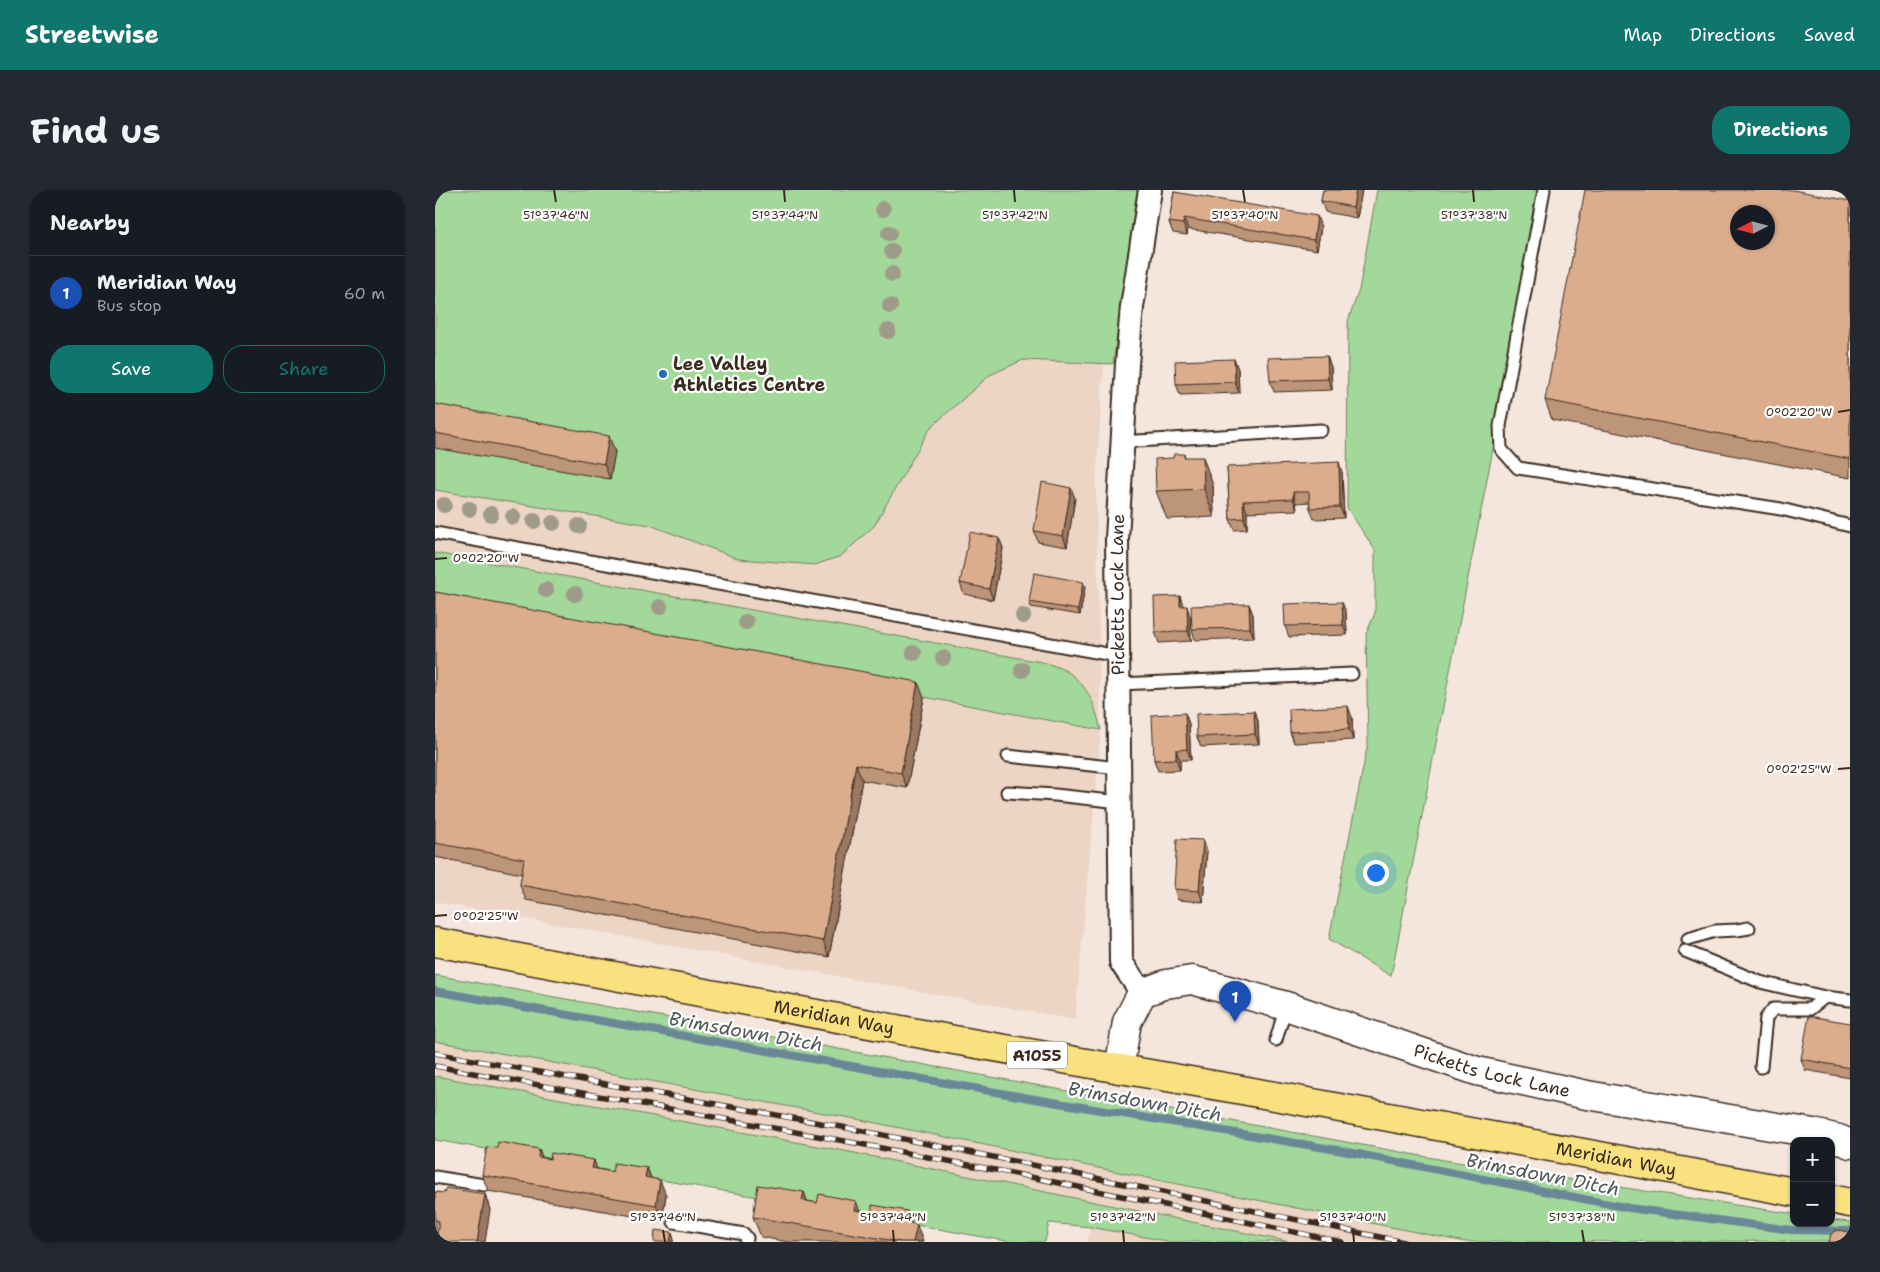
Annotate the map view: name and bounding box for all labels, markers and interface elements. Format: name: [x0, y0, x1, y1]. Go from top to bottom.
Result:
text: Streetwise: [25, 19, 159, 51]
text: Map: [1624, 23, 1662, 47]
text: Directions: [1690, 23, 1776, 47]
text: Saved: [1804, 23, 1855, 47]
button: Directions: [1712, 106, 1850, 154]
text: Find us: [30, 107, 161, 154]
north arrow: [1730, 205, 1775, 250]
text: 51°37'46"N: [523, 207, 589, 223]
text: 51°37'44"N: [752, 207, 818, 223]
text: 51°37'42"N: [982, 207, 1048, 223]
text: 51°37'40"N: [1211, 207, 1279, 223]
text: 51°37'38"N: [1441, 207, 1507, 223]
text: Nearby: [50, 209, 130, 237]
text: Meridian Way: [97, 270, 237, 295]
text: 1: [62, 283, 70, 304]
text: 60 m: [344, 283, 385, 304]
text: Bus stop: [97, 295, 162, 316]
button: Save: [50, 345, 213, 393]
button: Share: [223, 345, 385, 393]
place label: Lee Valley Athletics Centre: [673, 352, 826, 397]
marker: Lee Valley Athletics Centre: [657, 368, 669, 380]
text: 0°02'20"W: [1766, 404, 1832, 420]
street label: Picketts Lock Lane: [1105, 513, 1130, 675]
text: 0°02'20"W: [453, 550, 519, 566]
text: 0°02'25"W: [1766, 761, 1832, 777]
your location: [1363, 860, 1389, 886]
text: 0°02'25"W: [453, 908, 519, 924]
pin: 1: [1219, 981, 1251, 1022]
street label: Meridian Way: [772, 994, 896, 1040]
water label: Brimsdown Ditch: [667, 1006, 825, 1057]
street label: Picketts Lock Lane: [1410, 1038, 1573, 1103]
road number: A1055: [1007, 1042, 1067, 1068]
water label: Brimsdown Ditch: [1066, 1076, 1224, 1127]
street label: Meridian Way: [1554, 1136, 1678, 1182]
map controls: [1790, 1137, 1835, 1227]
button: +: [1790, 1137, 1835, 1182]
water label: Brimsdown Ditch: [1464, 1147, 1622, 1202]
button: −: [1790, 1182, 1835, 1227]
text: 51°37'46"N: [630, 1209, 696, 1225]
text: 51°37'44"N: [860, 1209, 926, 1225]
text: 51°37'42"N: [1090, 1209, 1156, 1225]
text: 51°37'40"N: [1319, 1209, 1387, 1225]
text: 51°37'38"N: [1549, 1209, 1615, 1225]

